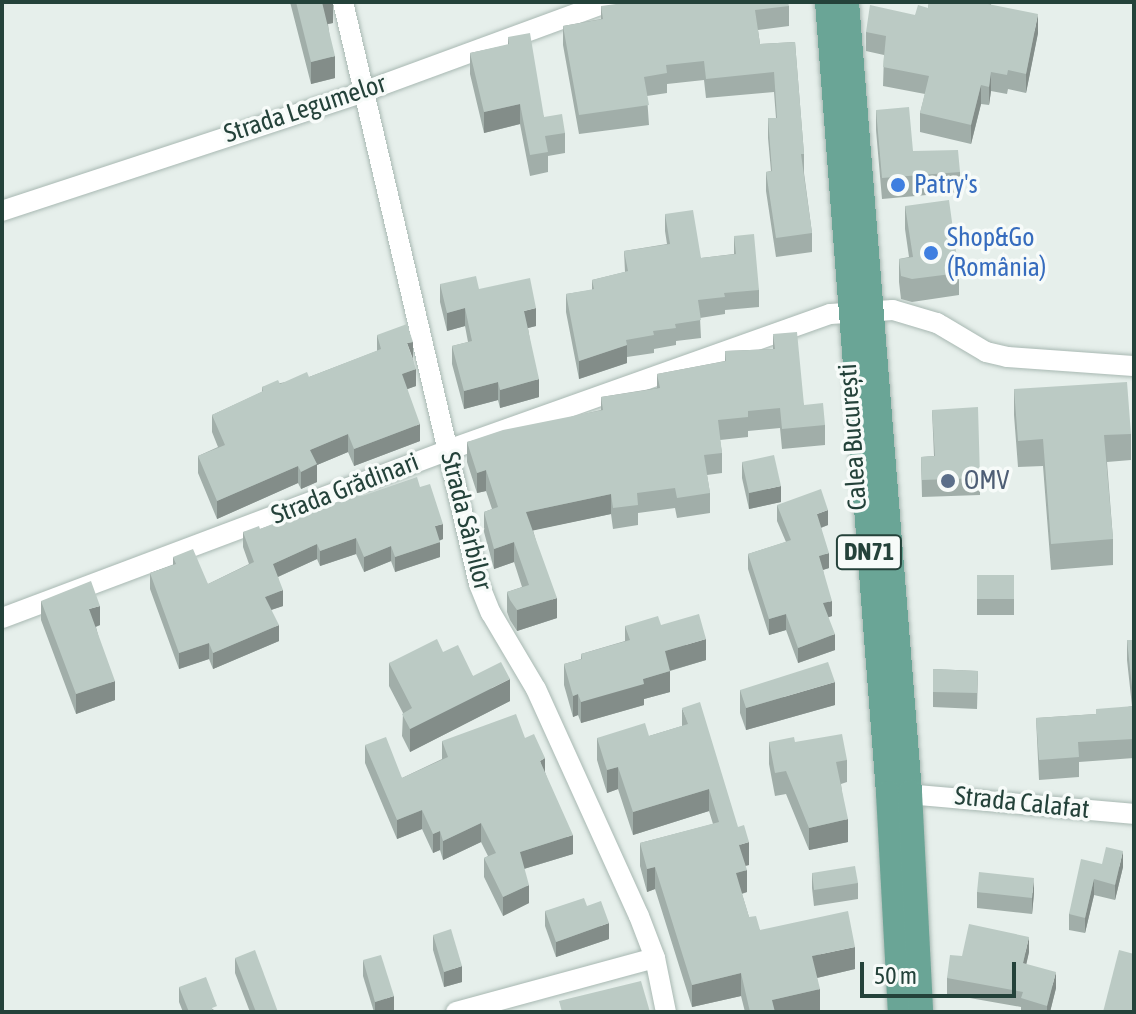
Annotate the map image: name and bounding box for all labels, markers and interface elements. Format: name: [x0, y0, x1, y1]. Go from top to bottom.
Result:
street label: Strada Legumelor: [220, 68, 390, 150]
place label: Patry's: [914, 169, 978, 201]
marker: Patry's: [889, 176, 907, 194]
place label: Shop&Go (România): [947, 222, 1046, 284]
marker: Shop&Go (România): [922, 244, 940, 262]
street label: Calea București: [832, 363, 874, 511]
street label: Strada Grădinari: [267, 447, 423, 531]
street label: Strada Sârbilor: [434, 449, 498, 593]
place label: OMV: [964, 465, 1009, 497]
marker: OMV: [939, 472, 957, 490]
road number: DN71: [835, 532, 903, 572]
street label: Strada Calafat: [953, 780, 1091, 826]
scale bar: [864, 946, 1020, 996]
text: 50 m: [874, 962, 917, 989]

